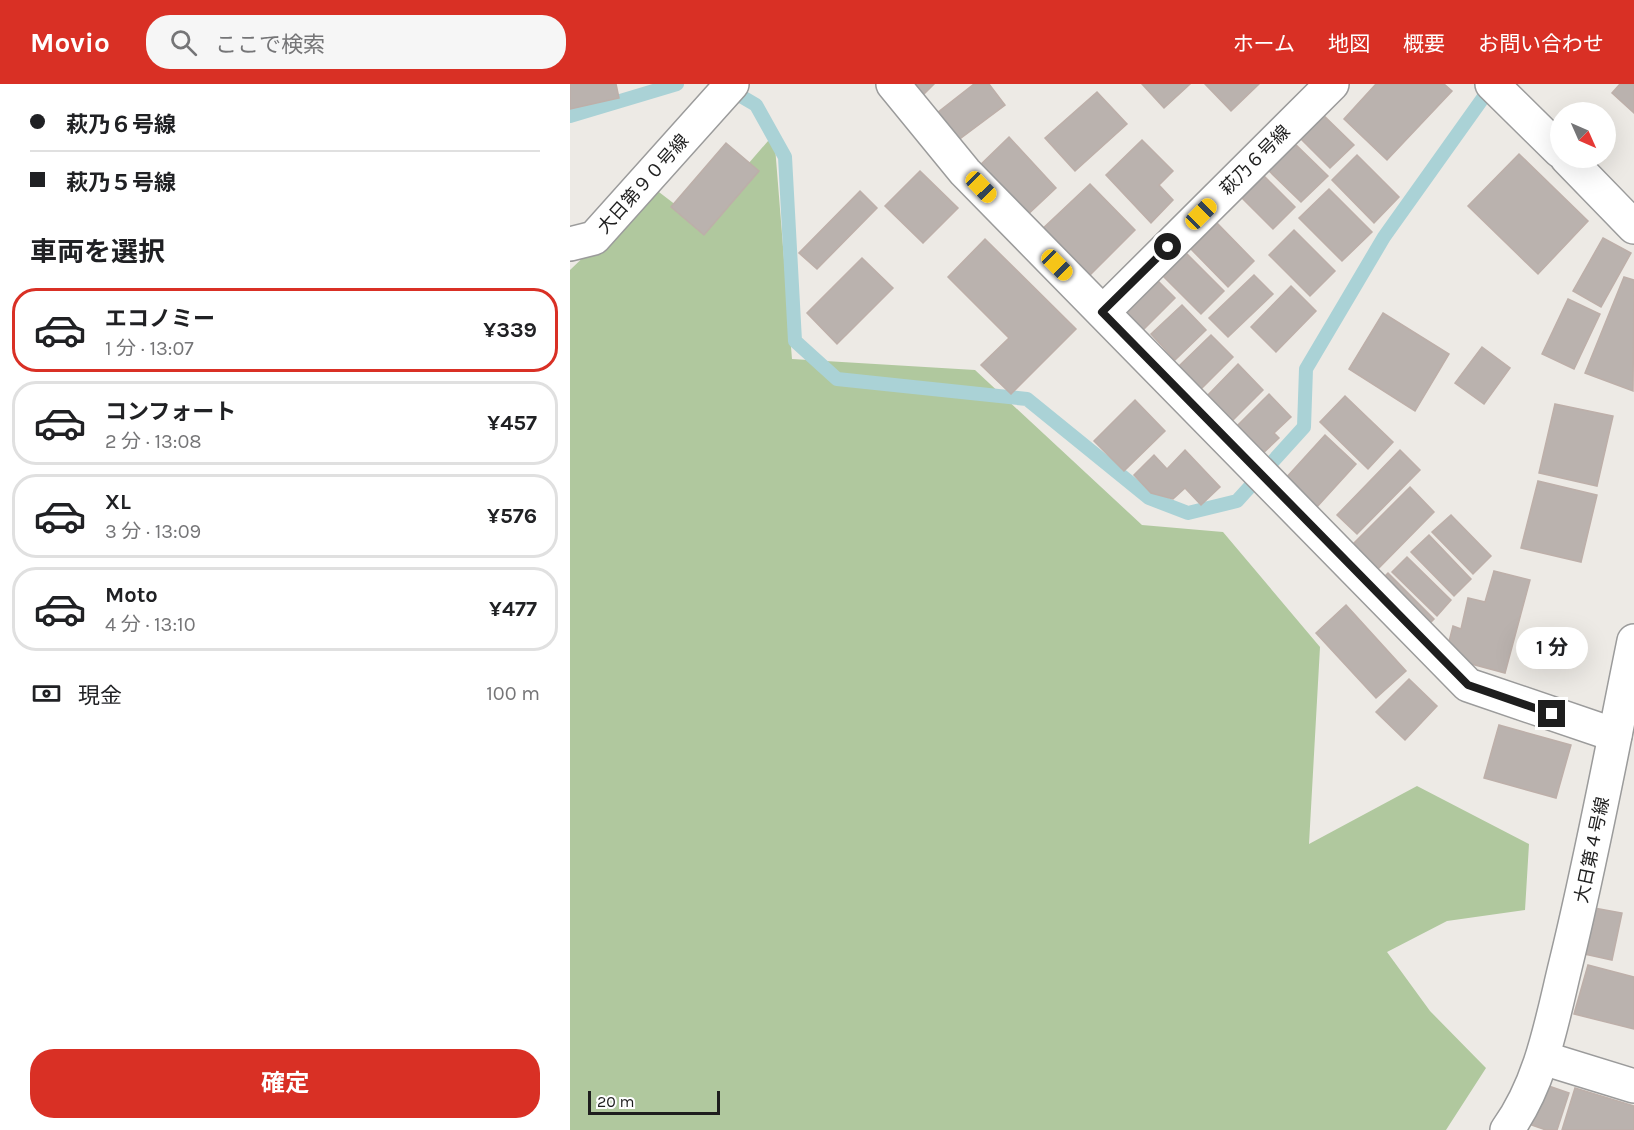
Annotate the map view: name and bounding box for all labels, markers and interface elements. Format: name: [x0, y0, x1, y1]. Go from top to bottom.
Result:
search box: [146, 15, 566, 69]
text: Movio: [30, 26, 110, 59]
icon: search: [167, 26, 200, 59]
text: ここで検索: [215, 32, 325, 58]
text: ホーム: [1233, 32, 1295, 56]
text: 地図: [1328, 32, 1370, 56]
text: 概要: [1403, 32, 1445, 56]
text: お問い合わせ: [1478, 32, 1604, 56]
north arrow: [1550, 102, 1616, 168]
map controls: [1550, 102, 1616, 168]
text: 萩乃６号線: [66, 112, 176, 138]
street label: 萩乃６号線: [1215, 120, 1295, 200]
street label: 大日第９０号線: [593, 130, 693, 238]
car: [962, 168, 1000, 206]
text: 萩乃５号線: [66, 170, 176, 196]
car: [1182, 195, 1220, 233]
route start: [1154, 233, 1181, 260]
text: 車両を選択: [30, 236, 165, 268]
car: [1038, 246, 1076, 284]
icon: car: [33, 303, 87, 357]
text: エコノミー: [105, 306, 215, 332]
text: ¥339: [483, 317, 537, 343]
text: 1 分 · 13:07: [105, 337, 194, 360]
icon: car: [33, 396, 87, 450]
text: コンフォート: [105, 399, 236, 425]
text: ¥457: [487, 410, 537, 436]
text: 2 分 · 13:08: [105, 430, 202, 453]
icon: car: [33, 489, 87, 543]
text: XL: [105, 489, 131, 515]
text: ¥576: [487, 503, 537, 529]
text: 3 分 · 13:09: [105, 520, 201, 543]
icon: car: [33, 582, 87, 636]
text: Moto: [105, 582, 158, 608]
text: ¥477: [489, 596, 537, 622]
text: 4 分 · 13:10: [105, 613, 196, 636]
callout: 1 分: [1516, 627, 1588, 669]
text: 1 分: [1536, 636, 1568, 659]
icon: cash: [30, 677, 63, 710]
text: 100 m: [486, 682, 540, 705]
text: 現金: [78, 683, 122, 709]
route end: [1538, 700, 1565, 727]
street label: 大日第４号線: [1570, 795, 1614, 905]
button: 確定: [30, 1049, 540, 1118]
scale bar: [588, 1088, 720, 1116]
text: 20 m: [597, 1092, 635, 1111]

